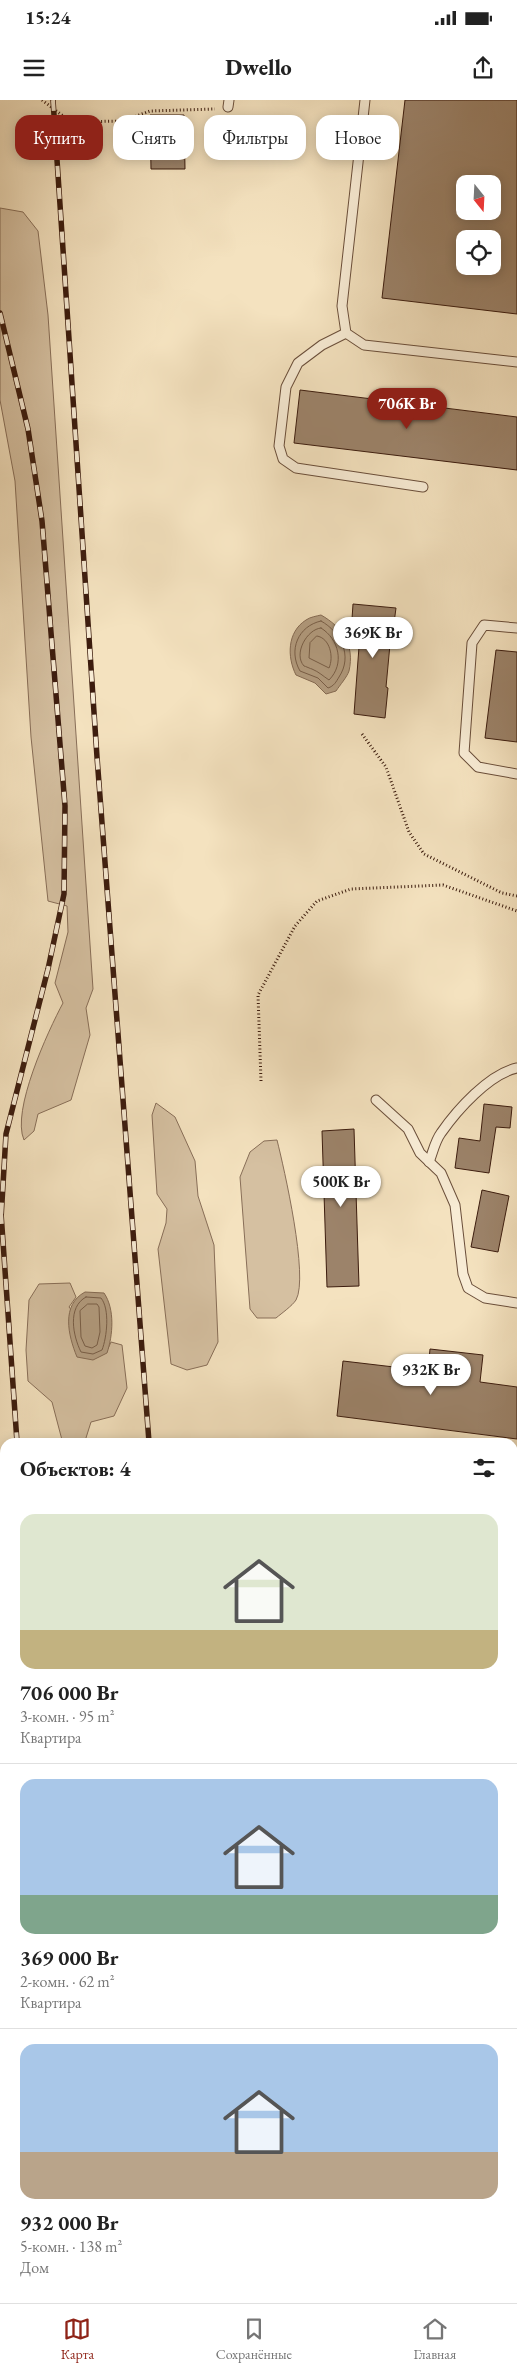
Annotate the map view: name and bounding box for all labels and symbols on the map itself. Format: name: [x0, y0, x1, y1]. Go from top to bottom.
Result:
north arrow: [456, 175, 501, 220]
pin: 706K Br: [361, 388, 453, 430]
pin: 369K Br: [327, 616, 419, 659]
pin: 500K Br: [295, 1166, 387, 1208]
pin: 932K Br: [385, 1354, 477, 1396]

